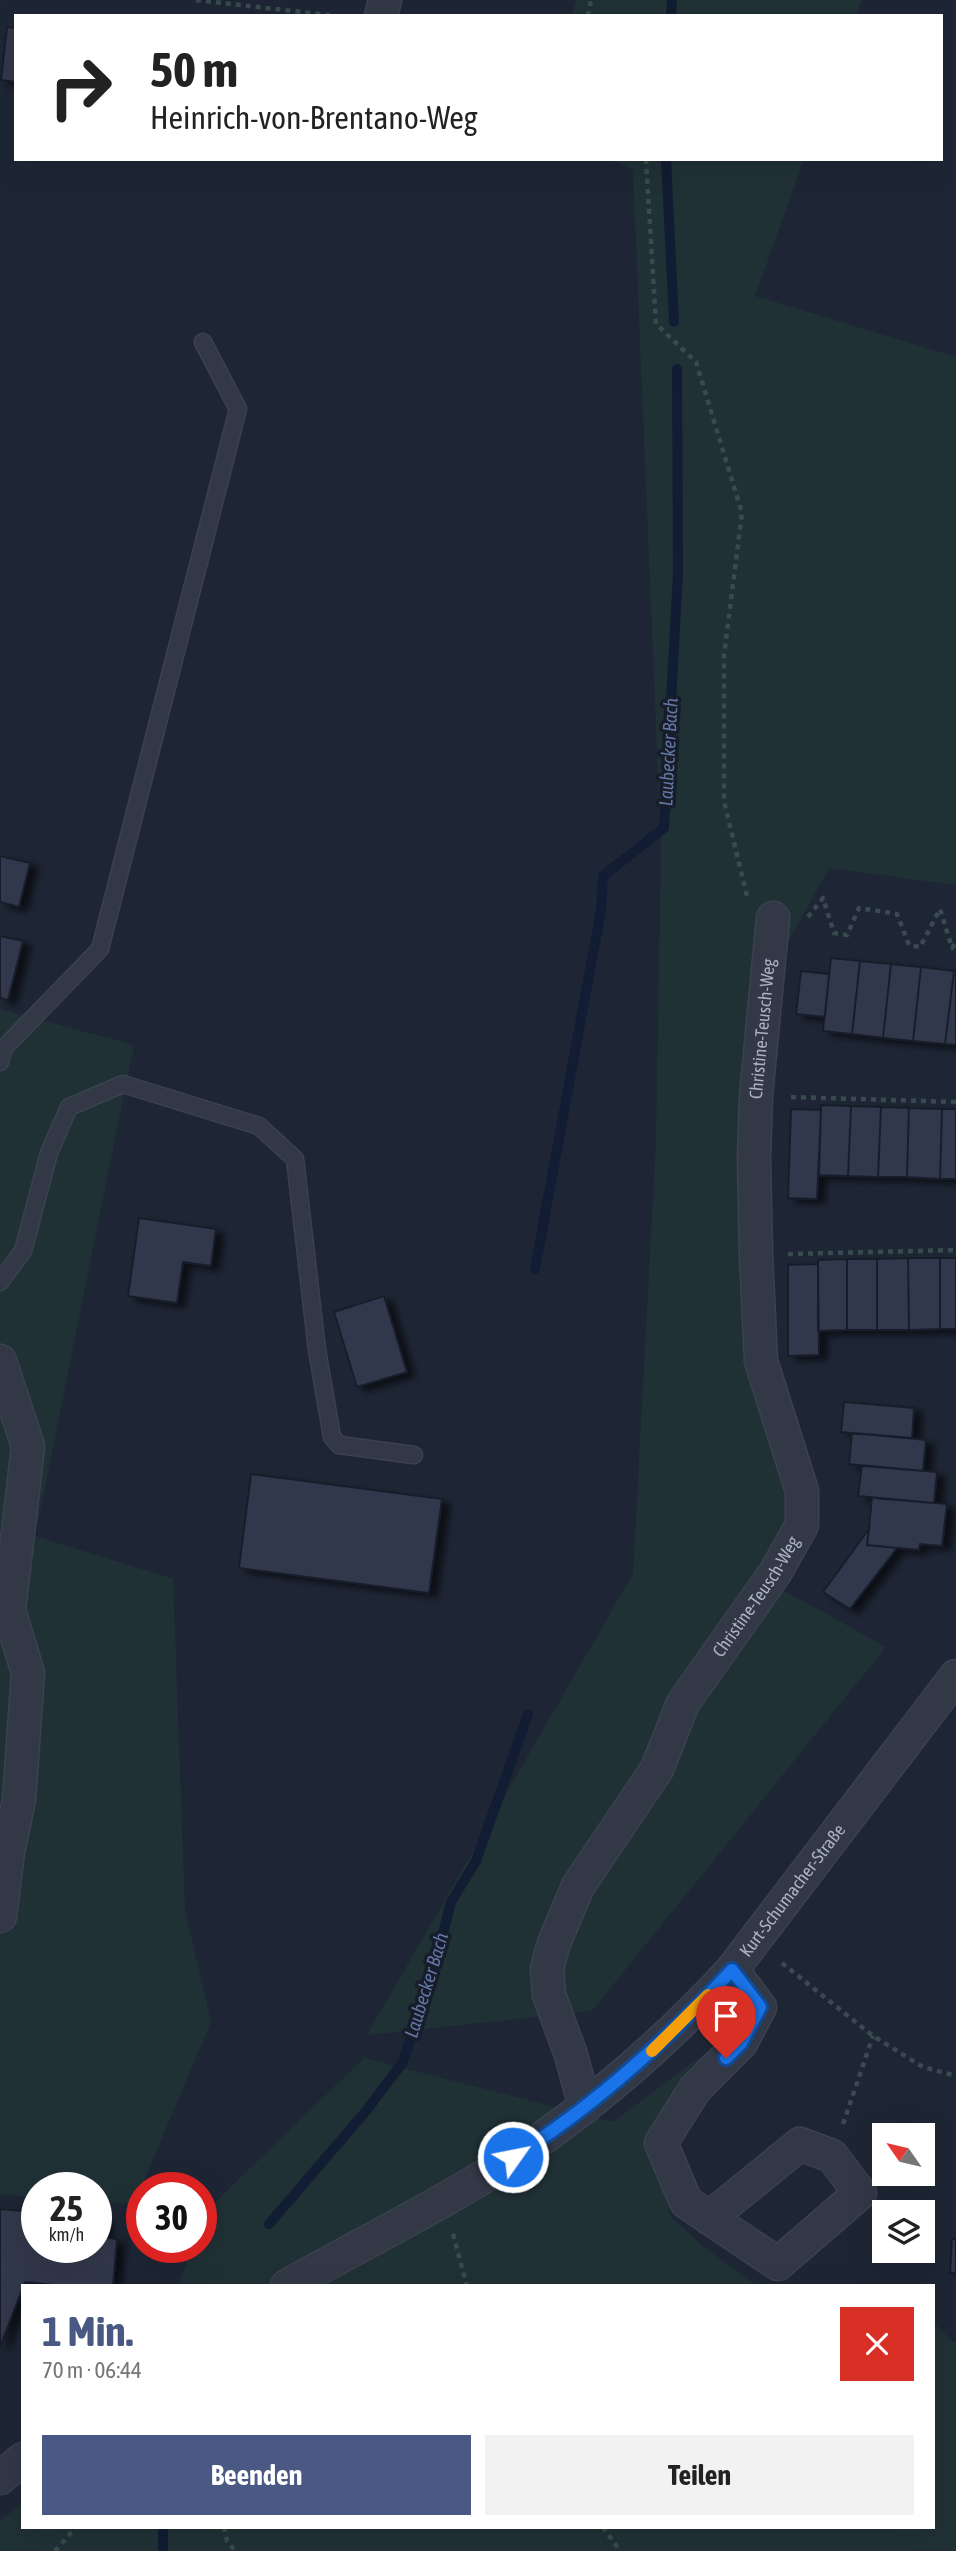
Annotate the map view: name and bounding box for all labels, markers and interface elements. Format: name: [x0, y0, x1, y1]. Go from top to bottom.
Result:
text: 50 m: [150, 41, 238, 97]
icon: right: [35, 42, 126, 133]
text: Heinrich-von-Brentano-Weg: [150, 99, 477, 136]
water label: Laubecker Bach: [654, 697, 682, 807]
street label: Christine-Teusch-Weg: [745, 957, 779, 1100]
street label: Christine-Teusch-Weg: [708, 1532, 804, 1661]
street label: Kurt-Schumacher-Straße: [735, 1820, 849, 1961]
water label: Laubecker Bach: [400, 1930, 452, 2040]
pin: [696, 1986, 756, 2058]
icon: arrive: [707, 1997, 745, 2035]
position arrow: [476, 2120, 550, 2194]
north arrow: [872, 2123, 934, 2186]
map controls: [872, 2123, 935, 2263]
speed limit sign: 30: [126, 2172, 217, 2263]
text: 25: [50, 2188, 83, 2228]
button: layers: [872, 2200, 935, 2263]
text: km/h: [49, 2224, 84, 2245]
text: 1 Min.: [42, 2307, 133, 2355]
button: close: [840, 2307, 914, 2381]
text: 70 m · 06:44: [42, 2357, 142, 2383]
button: Beenden: [42, 2435, 471, 2515]
button: Teilen: [485, 2435, 914, 2515]

